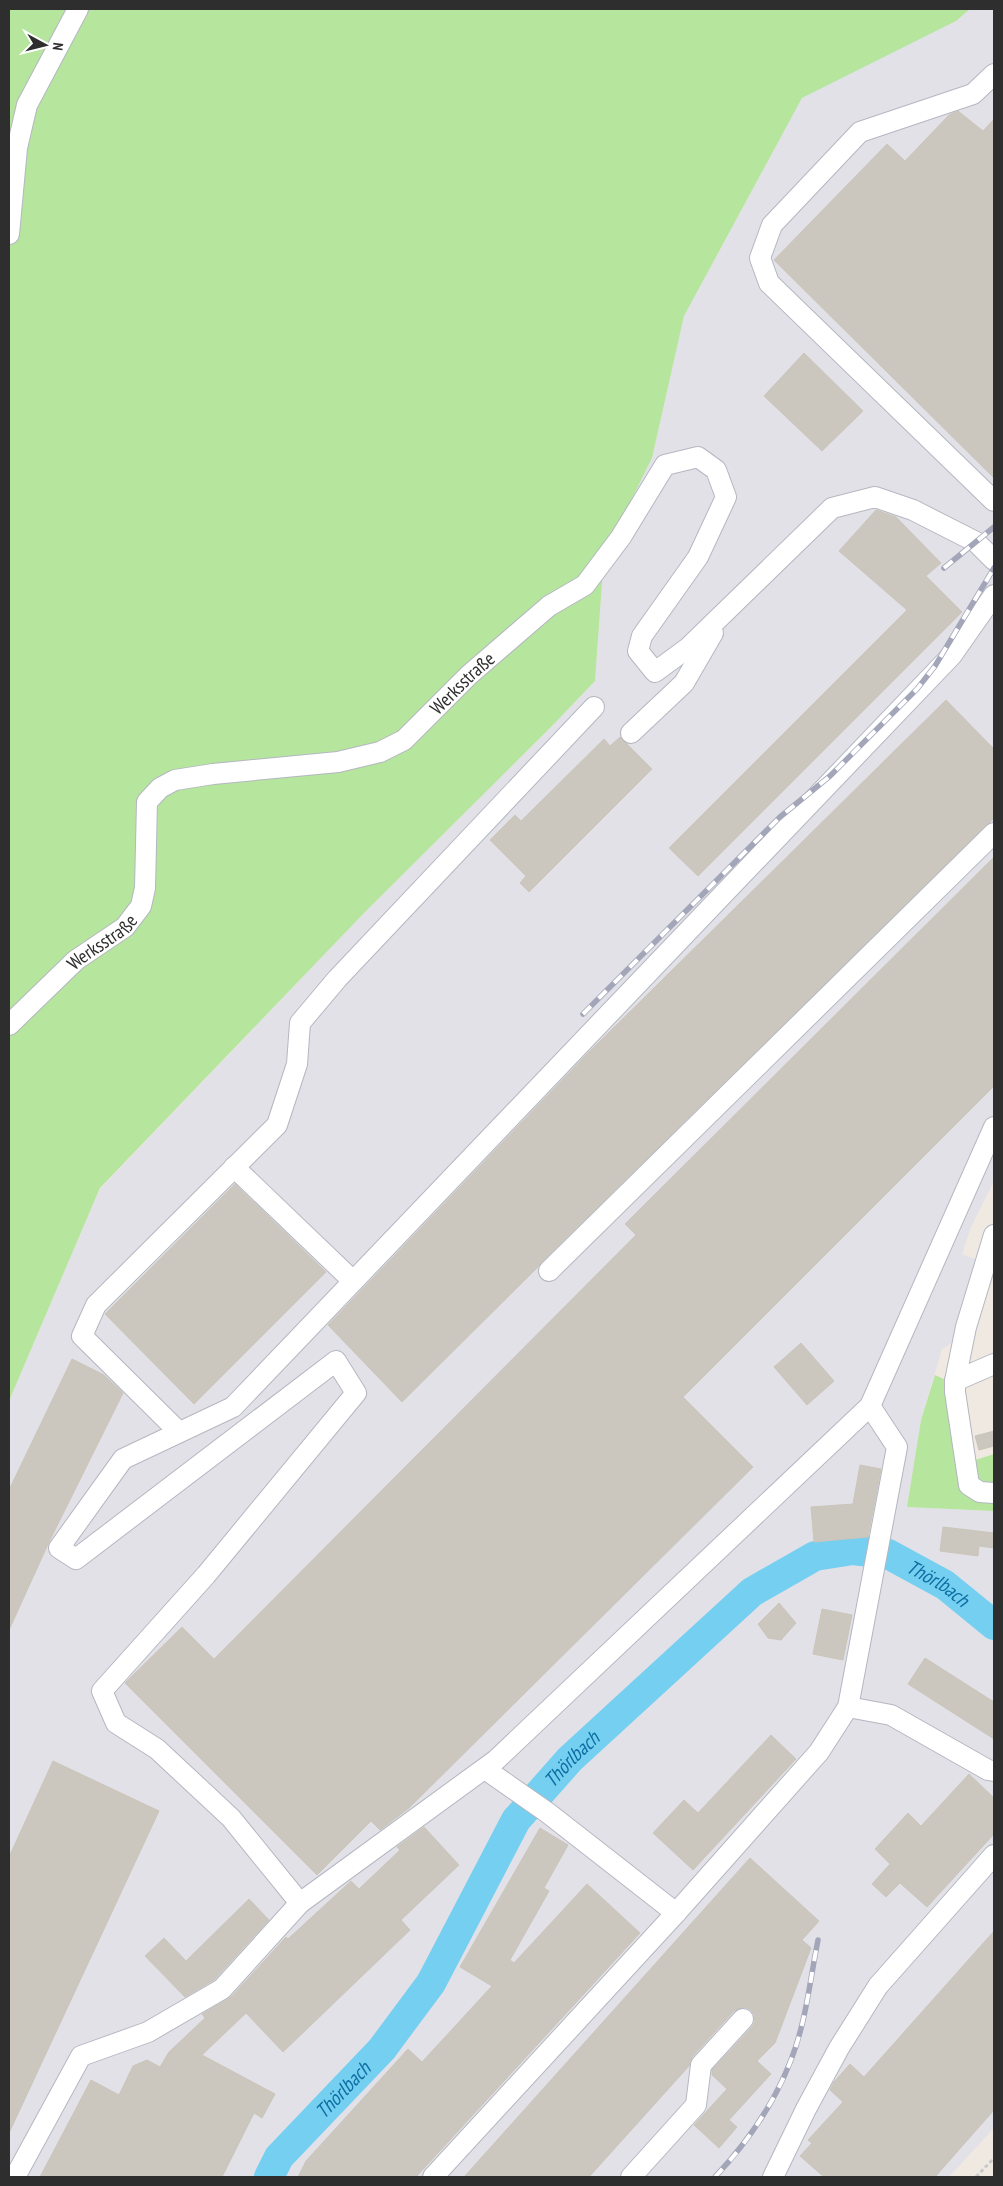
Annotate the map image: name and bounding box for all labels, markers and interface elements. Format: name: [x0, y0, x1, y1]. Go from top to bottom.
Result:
north arrow: [20, 20, 70, 70]
text: N: [49, 42, 67, 51]
street label: Werksstraße: [425, 646, 500, 719]
street label: Werksstraße: [61, 909, 142, 975]
water label: Thörlbach: [902, 1554, 975, 1613]
water label: Thörlbach: [538, 1725, 606, 1793]
water label: Thörlbach: [310, 2055, 377, 2124]

